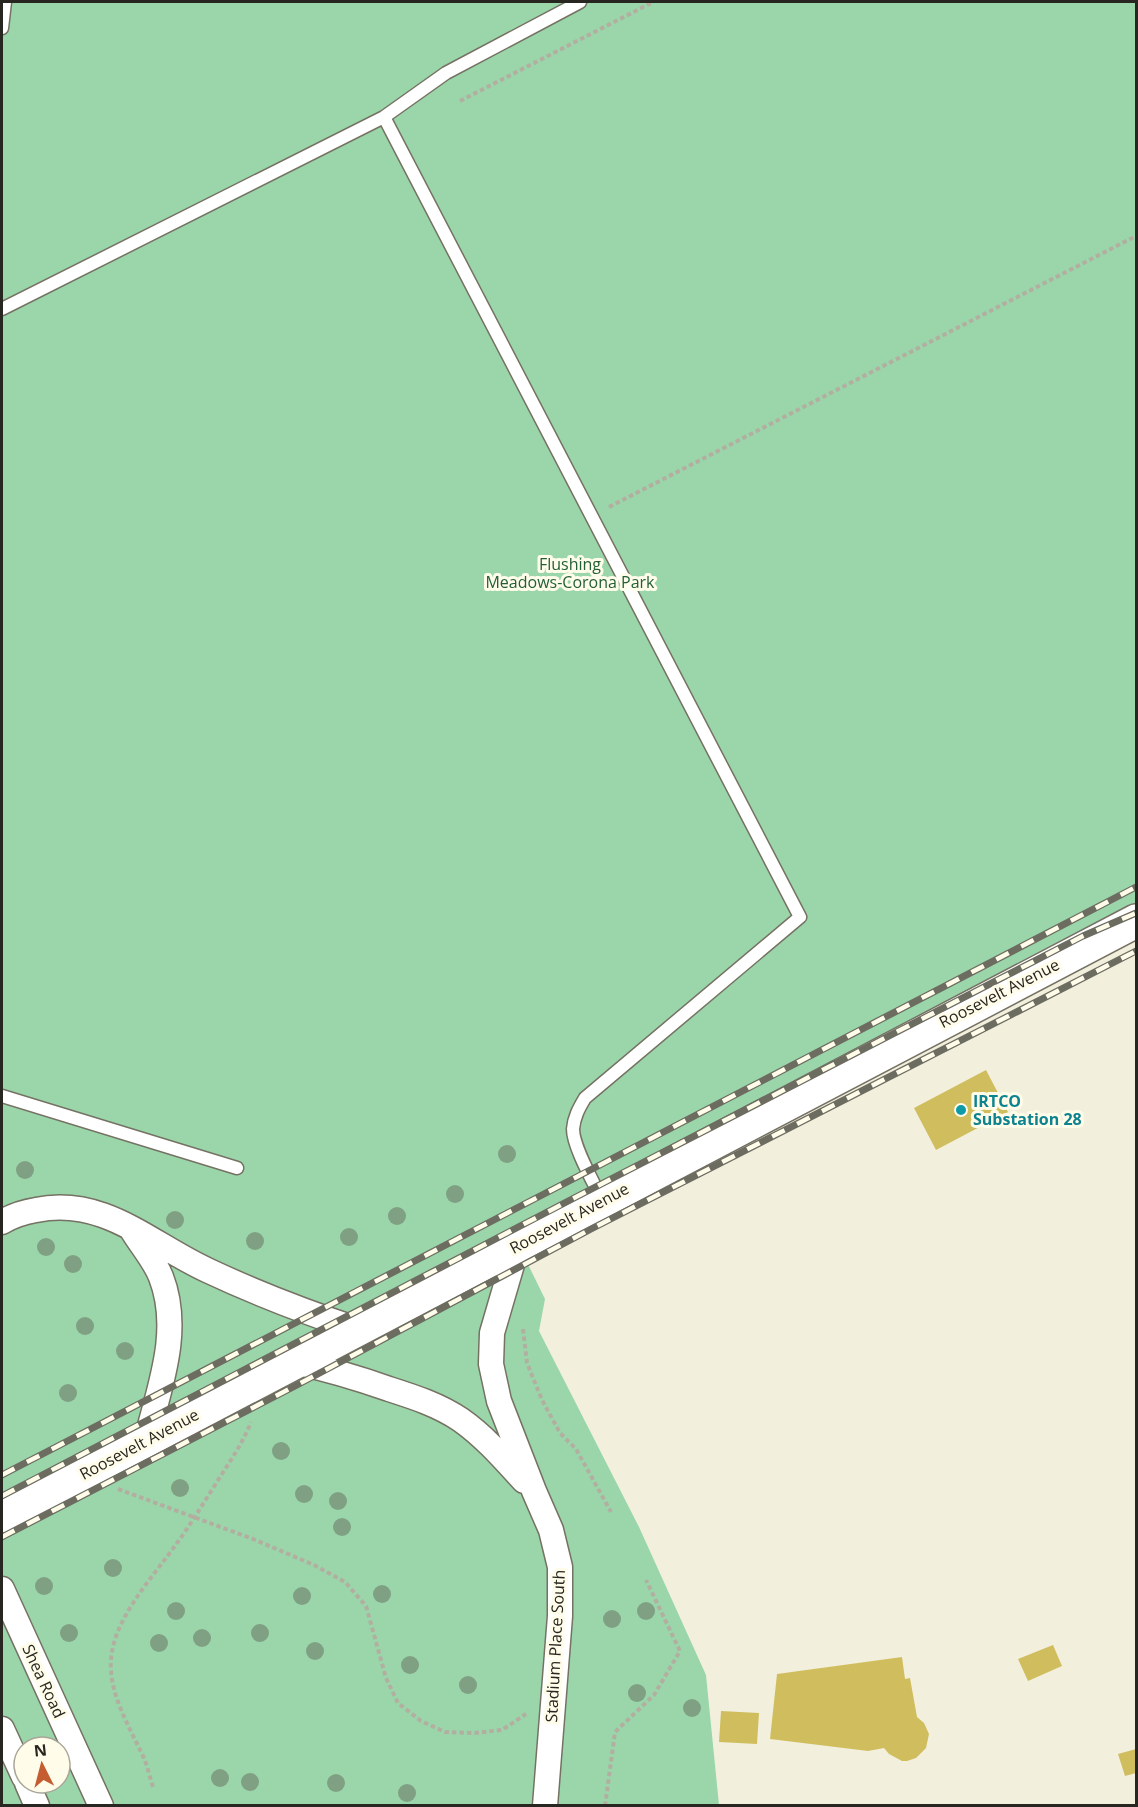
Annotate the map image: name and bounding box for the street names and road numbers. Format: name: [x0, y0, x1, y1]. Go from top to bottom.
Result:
street label: Roosevelt Avenue: [935, 953, 1063, 1033]
street label: Roosevelt Avenue: [505, 1177, 633, 1259]
street label: Roosevelt Avenue: [75, 1403, 203, 1485]
street label: Stadium Place South: [540, 1569, 570, 1723]
street label: Shea Road: [17, 1641, 71, 1721]

